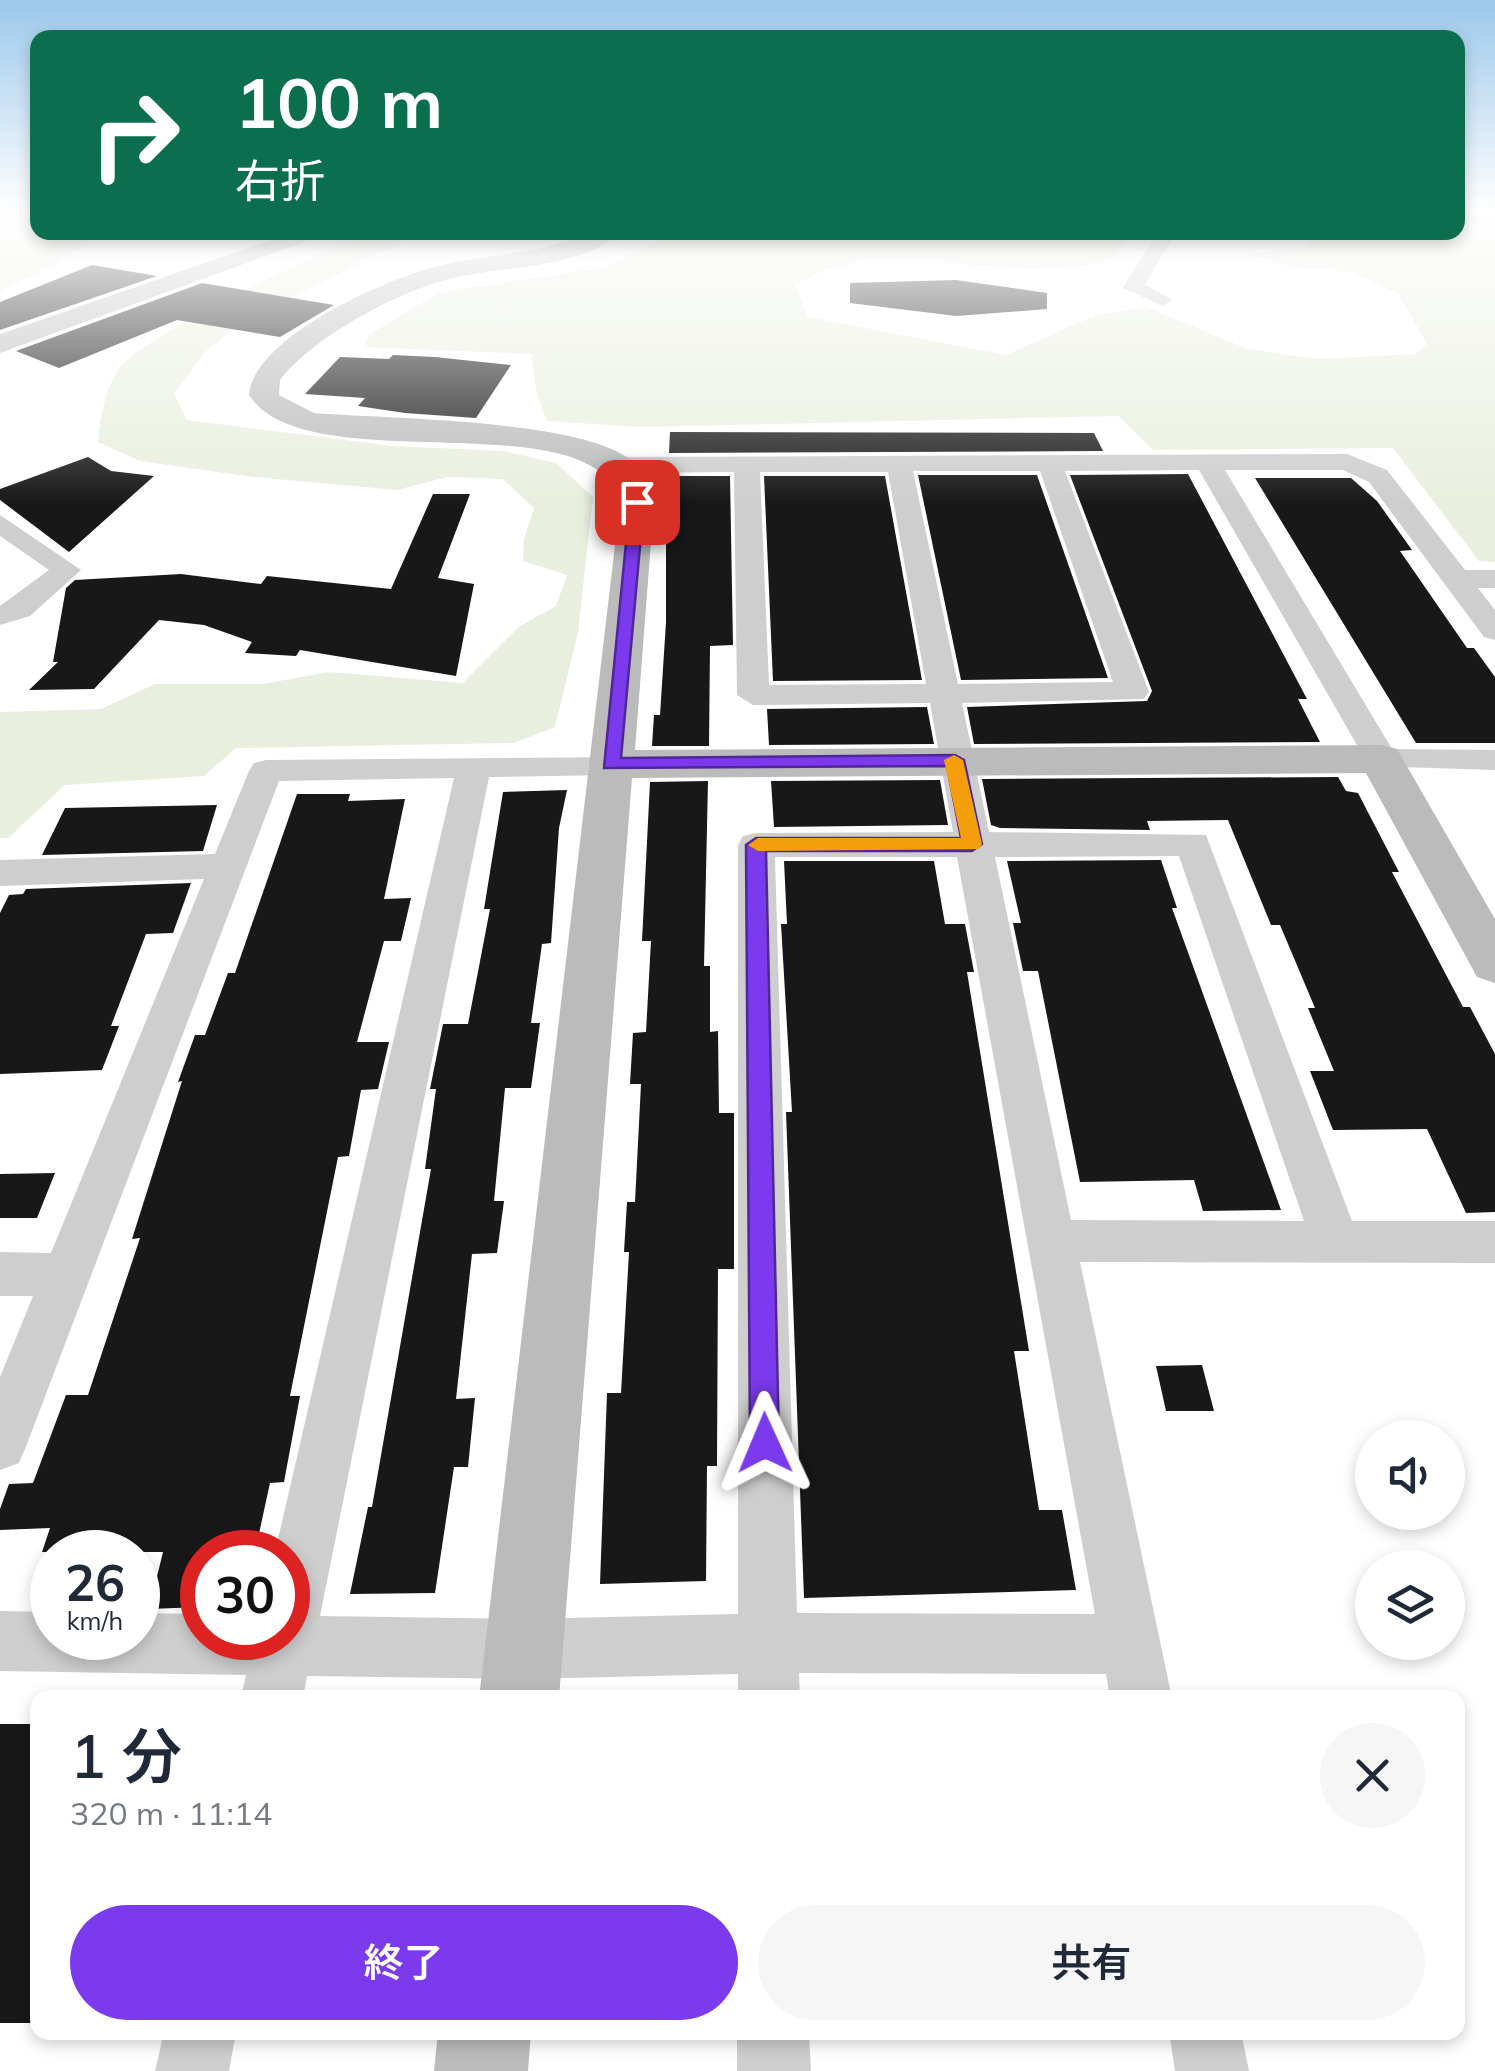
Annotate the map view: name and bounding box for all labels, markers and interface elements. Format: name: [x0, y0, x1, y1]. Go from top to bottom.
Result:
text: 100 m: [235, 58, 443, 146]
icon: right: [70, 70, 200, 200]
text: 右折: [235, 152, 325, 208]
pin: [595, 460, 680, 545]
icon: arrive: [610, 475, 665, 530]
position arrow: [713, 1391, 817, 1495]
map controls: [1355, 1420, 1465, 1660]
button: sound: [1355, 1420, 1465, 1530]
speed limit sign: 30: [180, 1530, 310, 1660]
button: layers: [1355, 1550, 1465, 1660]
text: 26: [65, 1551, 125, 1614]
text: km/h: [67, 1605, 123, 1636]
text: 1 分: [70, 1718, 182, 1793]
button: close: [1320, 1723, 1425, 1828]
text: 320 m · 11:14: [70, 1793, 272, 1833]
button: 終了: [70, 1905, 738, 2020]
button: 共有: [758, 1905, 1425, 2020]

